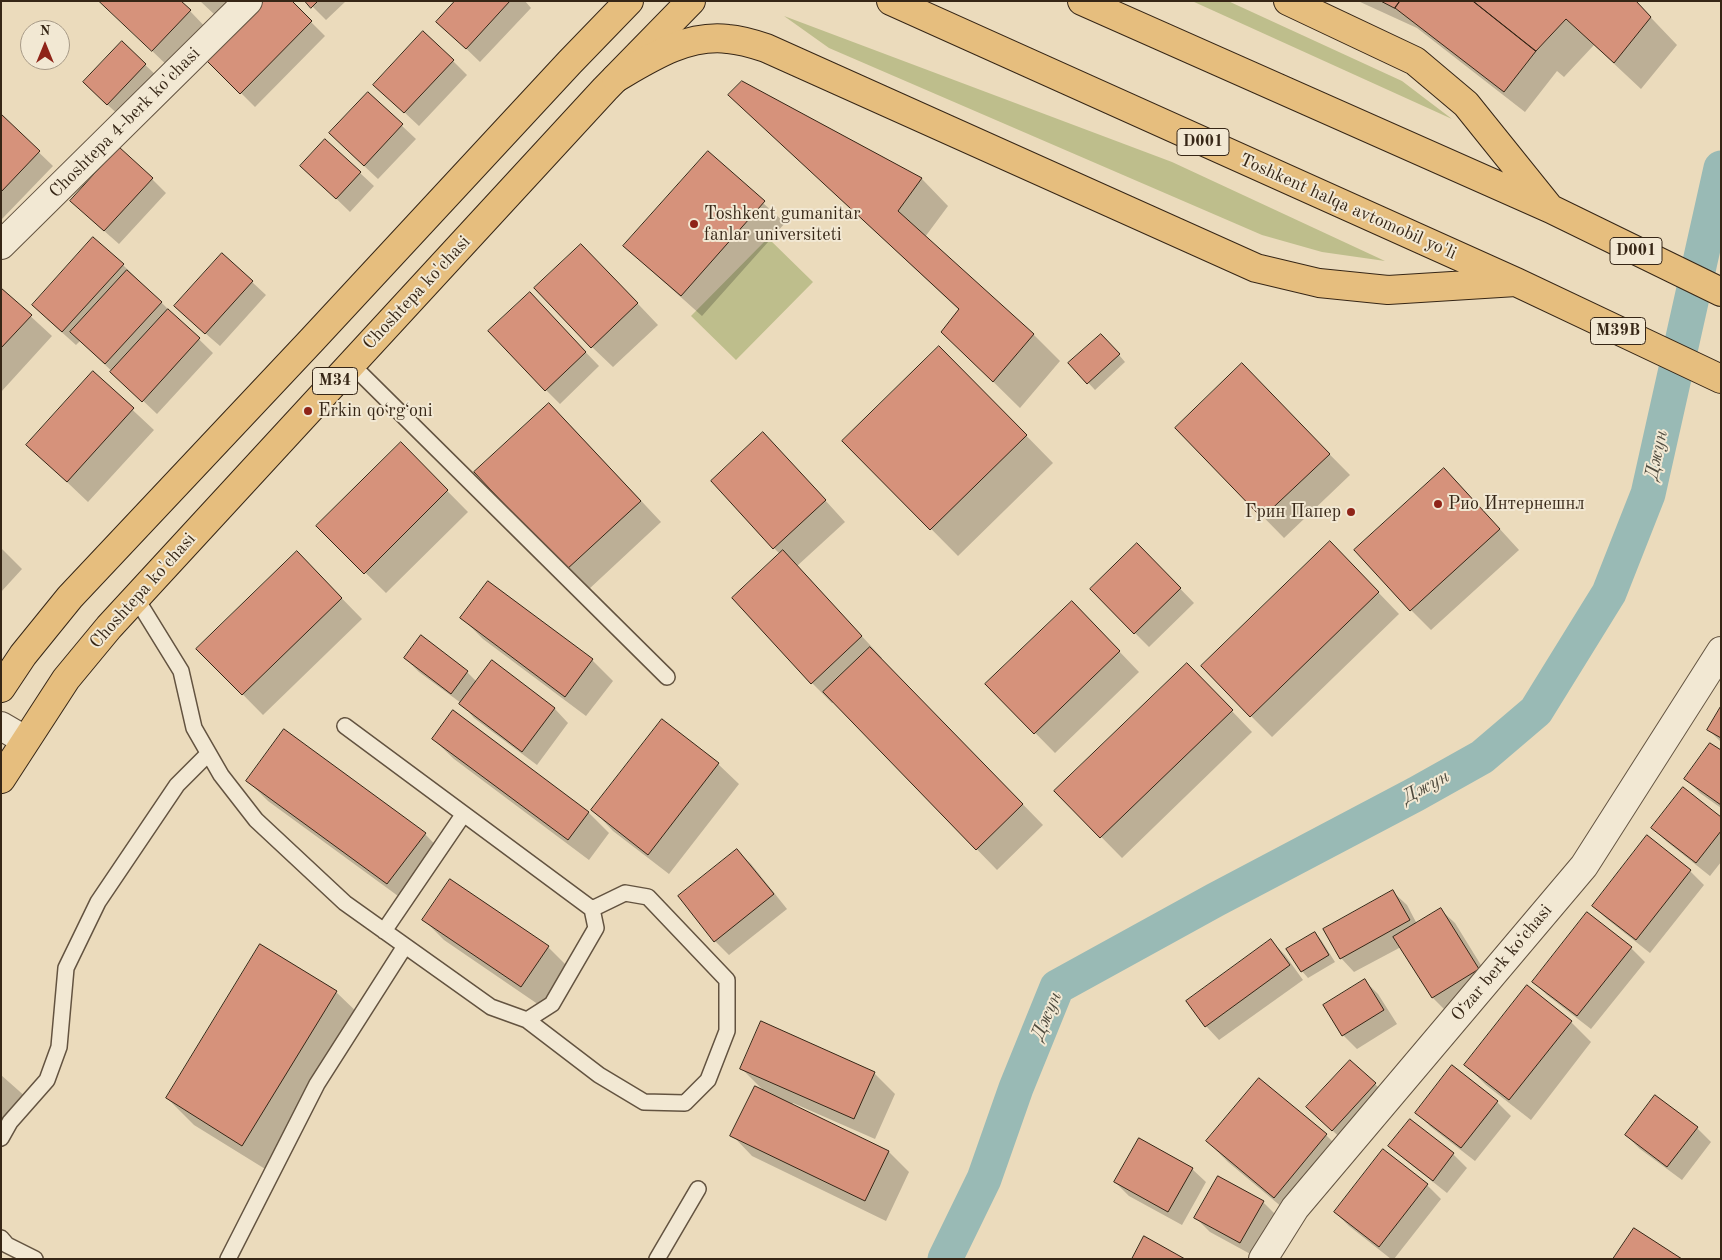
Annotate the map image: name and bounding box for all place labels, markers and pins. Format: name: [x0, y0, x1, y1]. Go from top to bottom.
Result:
place label: Toshkent gumanitar fanlar universiteti: [704, 203, 861, 245]
marker: Toshkent gumanitar fanlar universiteti: [688, 218, 700, 230]
place label: Erkin qoʻrgʻoni: [318, 400, 433, 422]
marker: Erkin qoʻrgʻoni: [302, 405, 314, 417]
place label: Рио Интернешнл: [1448, 493, 1585, 515]
marker: Рио Интернешнл: [1432, 498, 1444, 510]
place label: Грин Папер: [1245, 501, 1341, 523]
marker: Грин Папер: [1345, 506, 1357, 518]

